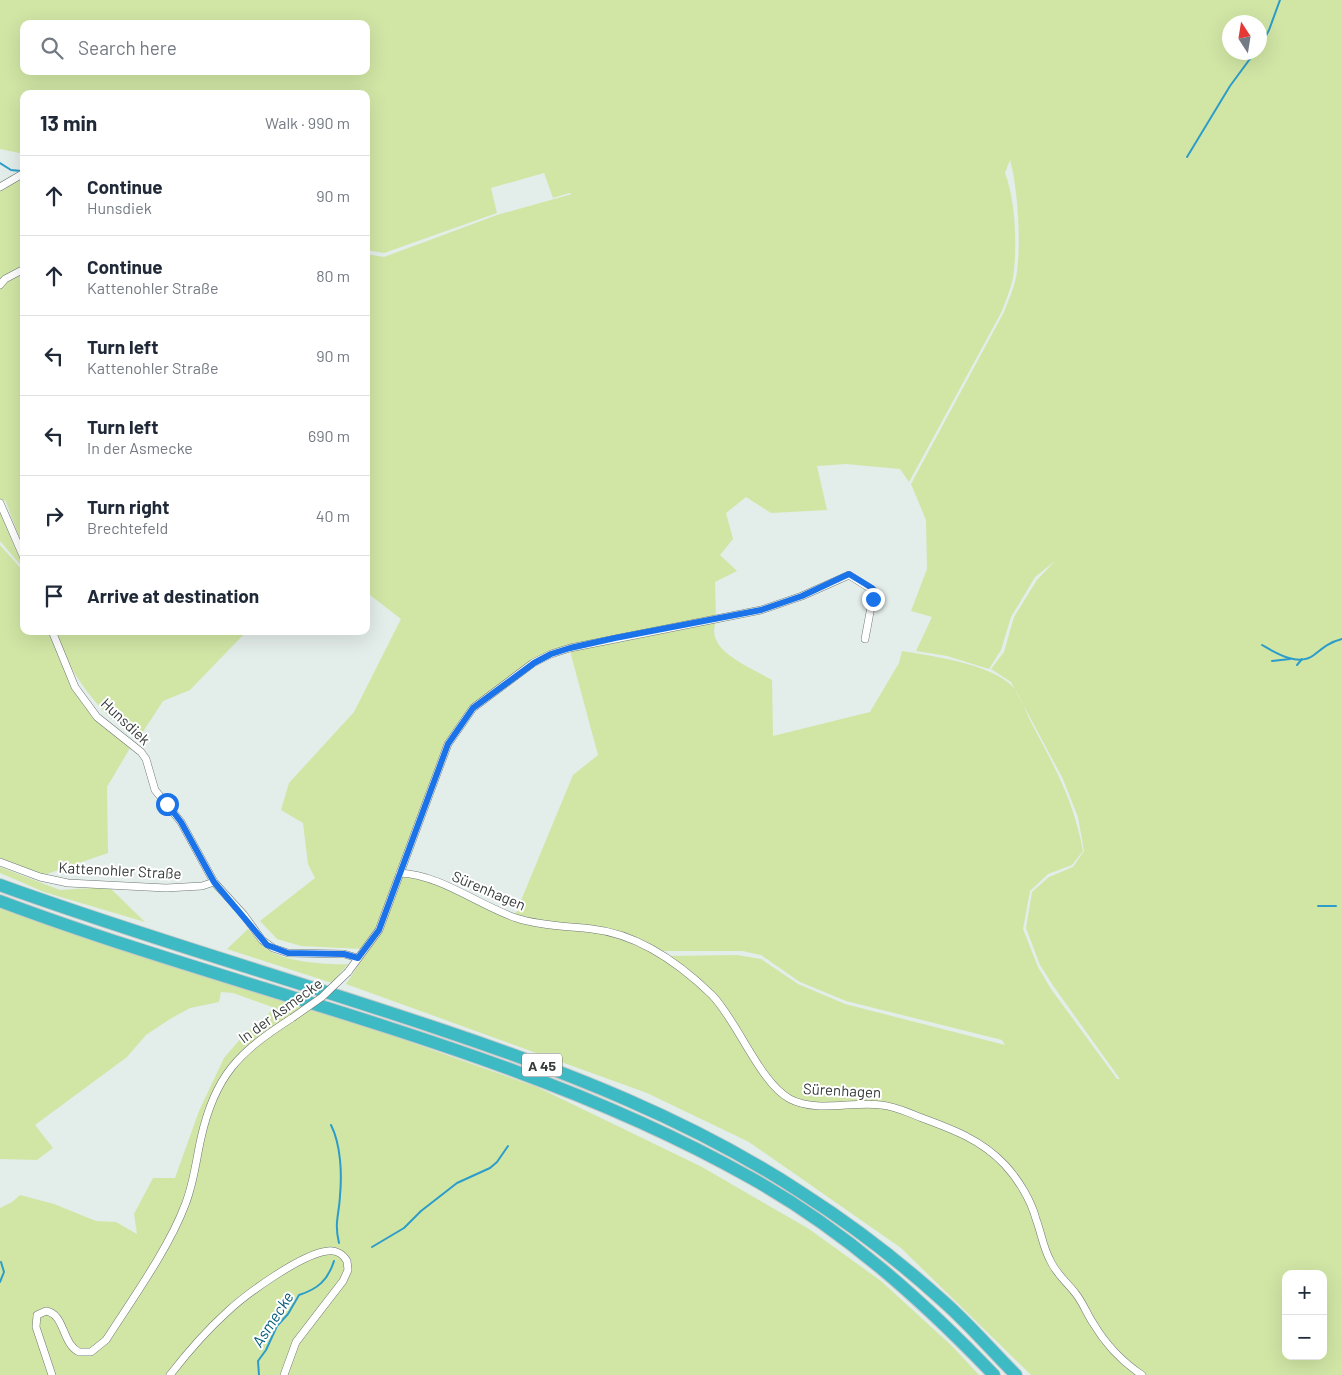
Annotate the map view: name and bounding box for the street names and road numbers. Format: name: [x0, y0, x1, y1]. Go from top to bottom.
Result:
street label: Hunsdiek: [98, 694, 155, 749]
street label: Kattenohler Straße: [58, 858, 182, 882]
street label: Sürenhagen: [450, 866, 528, 914]
street label: In der Asmecke: [235, 974, 325, 1046]
road number: A 45: [522, 1054, 562, 1076]
street label: Sürenhagen: [803, 1079, 881, 1101]

